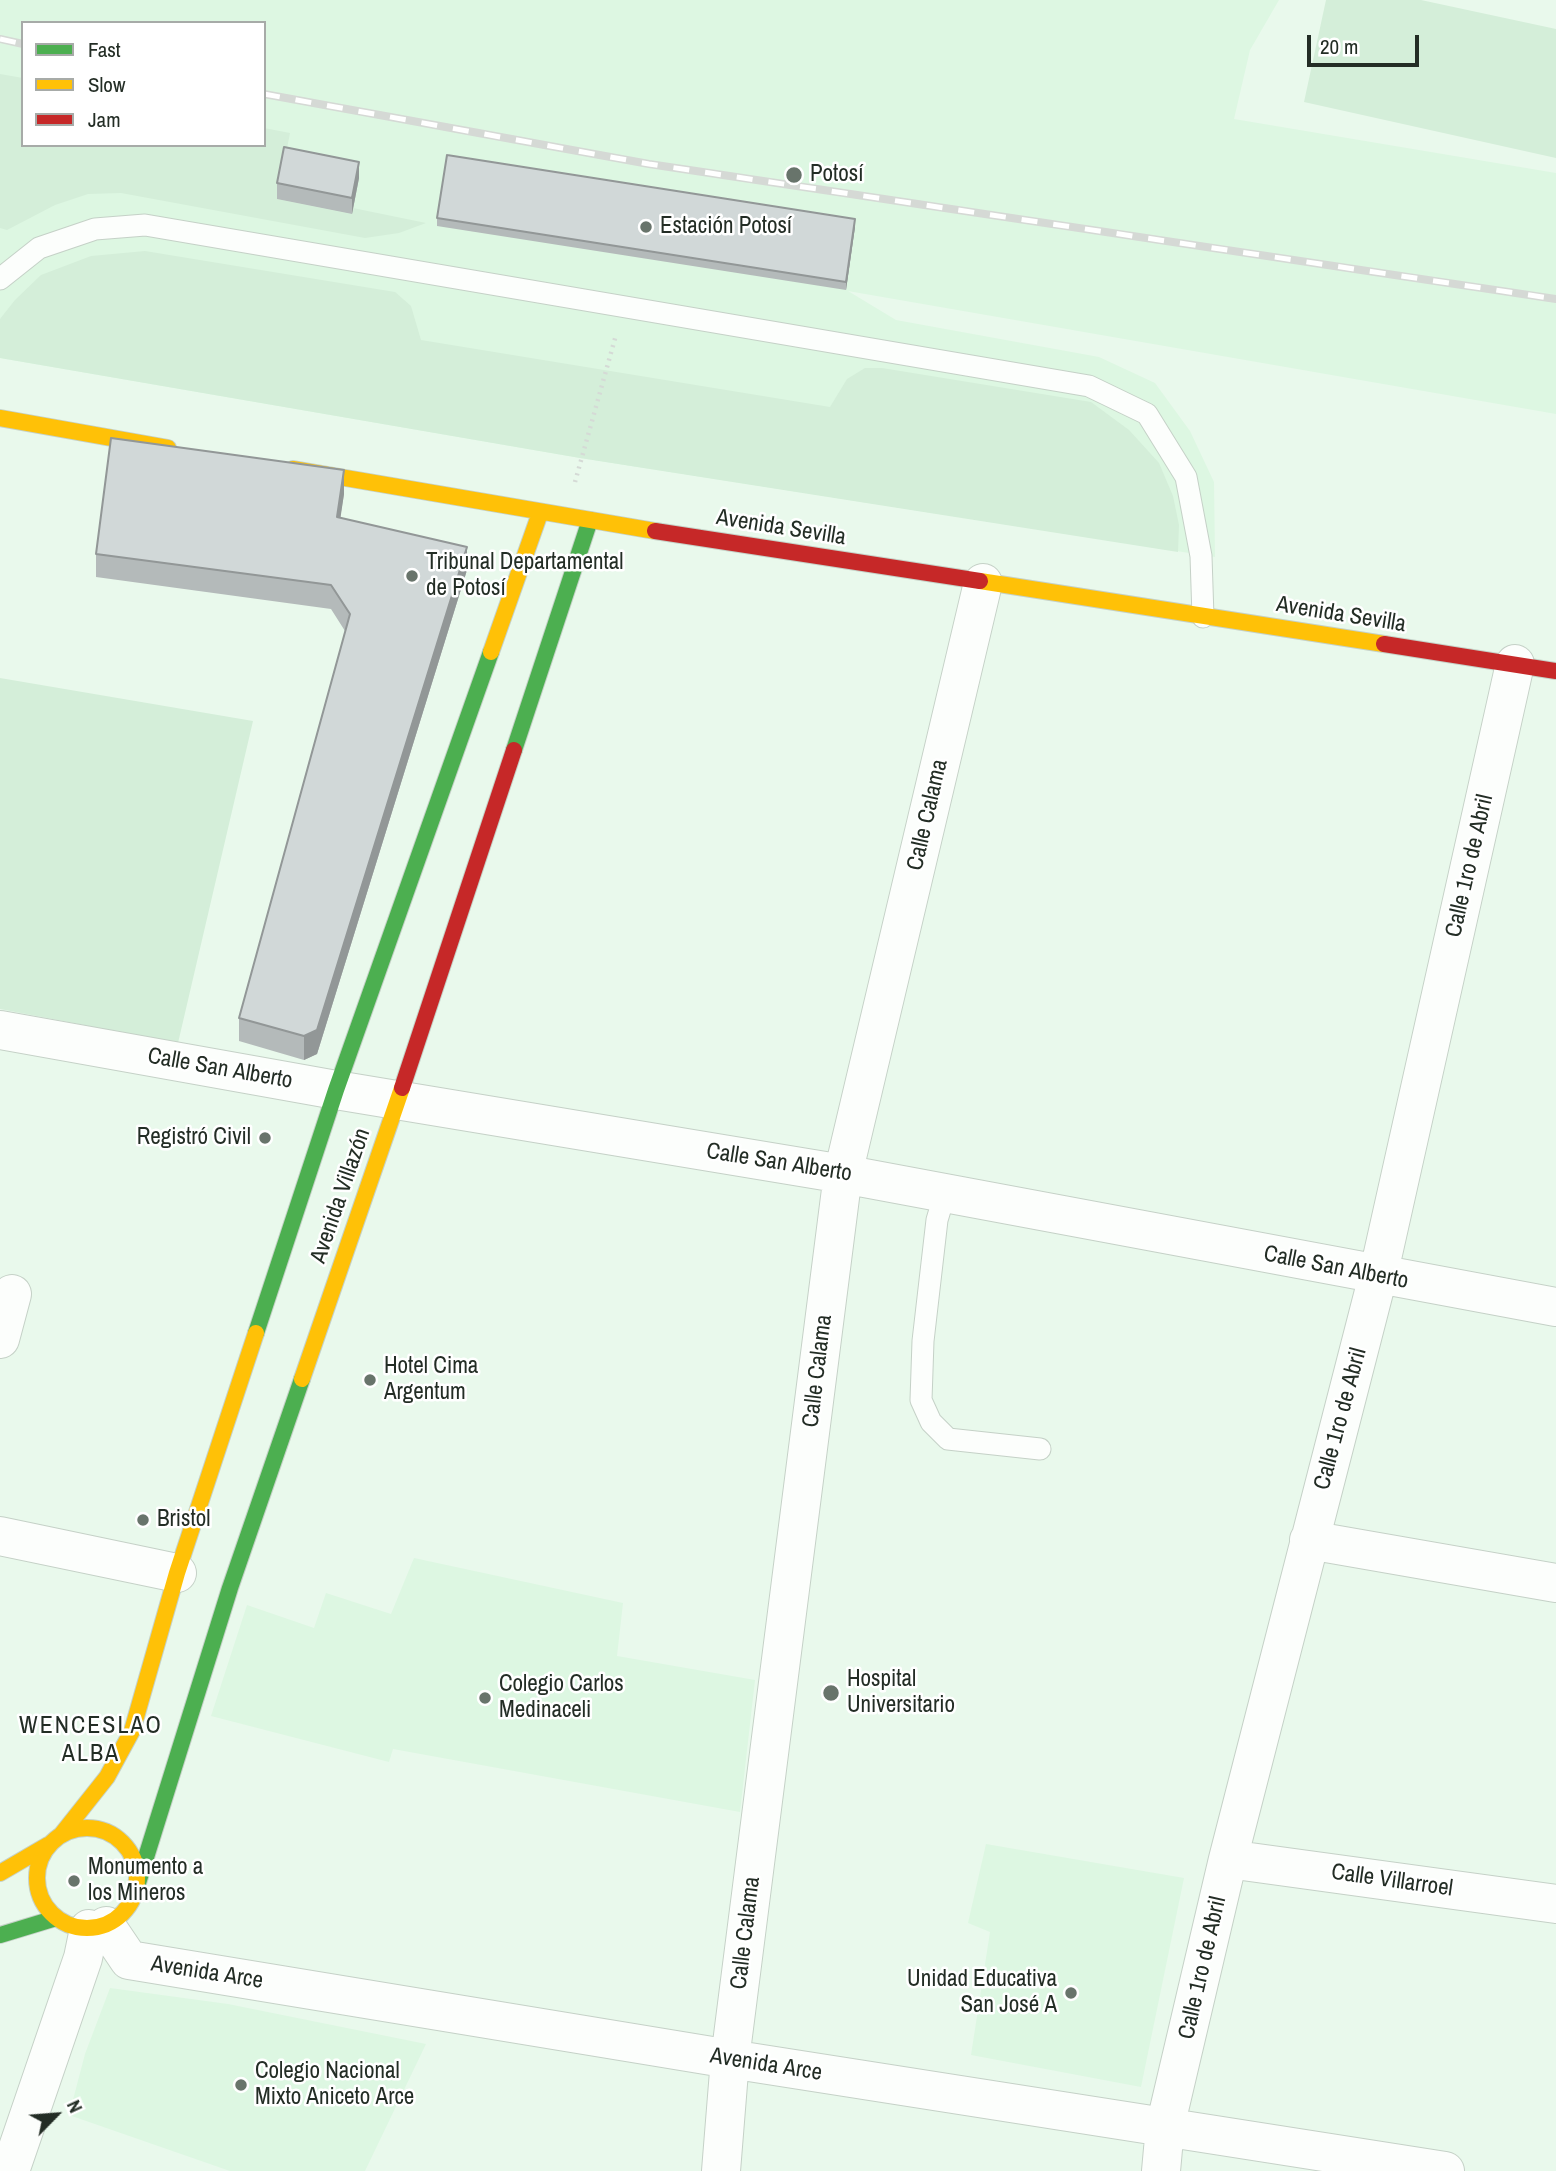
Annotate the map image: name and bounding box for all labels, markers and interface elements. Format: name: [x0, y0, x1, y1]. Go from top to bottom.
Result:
legend: [21, 21, 266, 147]
scale bar: [1311, 21, 1423, 65]
text: 20 m: [1320, 32, 1358, 61]
text: Fast: [88, 35, 121, 64]
text: Slow: [88, 70, 125, 99]
text: Jam: [88, 105, 121, 134]
place label: Potosí: [810, 161, 863, 189]
marker: Potosí: [784, 165, 804, 185]
place label: Estación Potosí: [660, 213, 792, 241]
marker: Estación Potosí: [638, 219, 654, 235]
street label: Avenida Sevilla: [714, 504, 848, 552]
place label: Tribunal Departamental de Potosí: [426, 549, 623, 603]
marker: Tribunal Departamental de Potosí: [404, 568, 420, 584]
street label: Avenida Sevilla: [1274, 591, 1408, 639]
street label: Calle Calama: [902, 757, 954, 873]
street label: Calle 1ro de Abril: [1440, 792, 1500, 940]
street label: Calle San Alberto: [145, 1043, 295, 1095]
place label: Registró Civil: [137, 1124, 251, 1152]
street label: Avenida Villazón: [305, 1125, 377, 1267]
marker: Registró Civil: [257, 1130, 273, 1146]
street label: Calle San Alberto: [704, 1138, 854, 1188]
street label: Calle San Alberto: [1261, 1240, 1411, 1296]
street label: Calle Calama: [797, 1313, 839, 1429]
street label: Calle 1ro de Abril: [1309, 1345, 1373, 1493]
place label: Hotel Cima Argentum: [384, 1353, 478, 1407]
marker: Hotel Cima Argentum: [362, 1372, 378, 1388]
place label: Bristol: [157, 1506, 210, 1534]
marker: Bristol: [135, 1512, 151, 1528]
place label: Hospital Universitario: [847, 1666, 955, 1720]
place label: Colegio Carlos Medinaceli: [499, 1671, 624, 1725]
marker: Hospital Universitario: [821, 1683, 841, 1703]
marker: Colegio Carlos Medinaceli: [477, 1690, 493, 1706]
district label: WENCESLAO ALBA: [20, 1713, 162, 1769]
place label: Monumento a los Mineros: [88, 1854, 203, 1908]
street label: Calle Villarroel: [1330, 1859, 1454, 1903]
marker: Monumento a los Mineros: [66, 1873, 82, 1889]
street label: Calle Calama: [725, 1875, 767, 1991]
street label: Calle 1ro de Abril: [1173, 1894, 1233, 2042]
street label: Avenida Arce: [149, 1951, 265, 1995]
place label: Unidad Educativa San José A: [907, 1966, 1057, 2020]
marker: Unidad Educativa San José A: [1063, 1985, 1079, 2001]
street label: Avenida Arce: [708, 2043, 824, 2087]
place label: Colegio Nacional Mixto Aniceto Arce: [255, 2058, 414, 2112]
marker: Colegio Nacional Mixto Aniceto Arce: [233, 2077, 249, 2093]
north arrow: [21, 2080, 91, 2150]
text: N: [61, 2096, 89, 2117]

